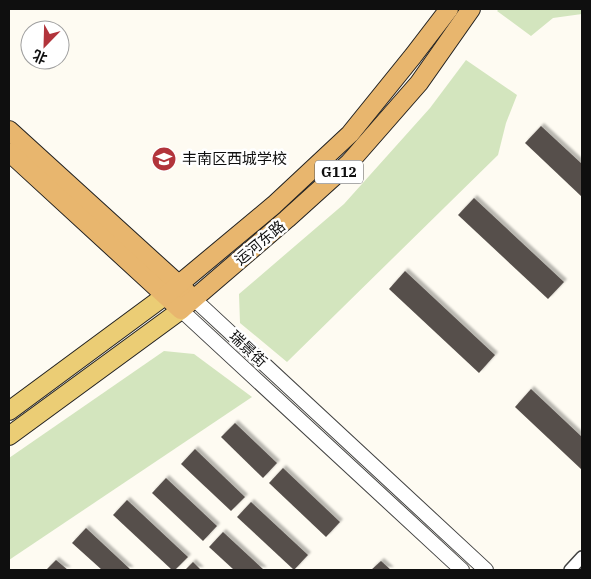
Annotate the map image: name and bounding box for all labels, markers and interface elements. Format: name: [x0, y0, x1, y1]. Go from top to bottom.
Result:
north arrow: [20, 20, 70, 70]
text: 北: [30, 46, 50, 68]
school or university icon: 丰南区西城学校: [151, 146, 177, 172]
place label: 丰南区西城学校: [182, 149, 287, 168]
road number: G112: [315, 160, 363, 183]
street label: 运河东路: [231, 216, 289, 269]
street label: 瑞景街: [225, 326, 271, 371]

